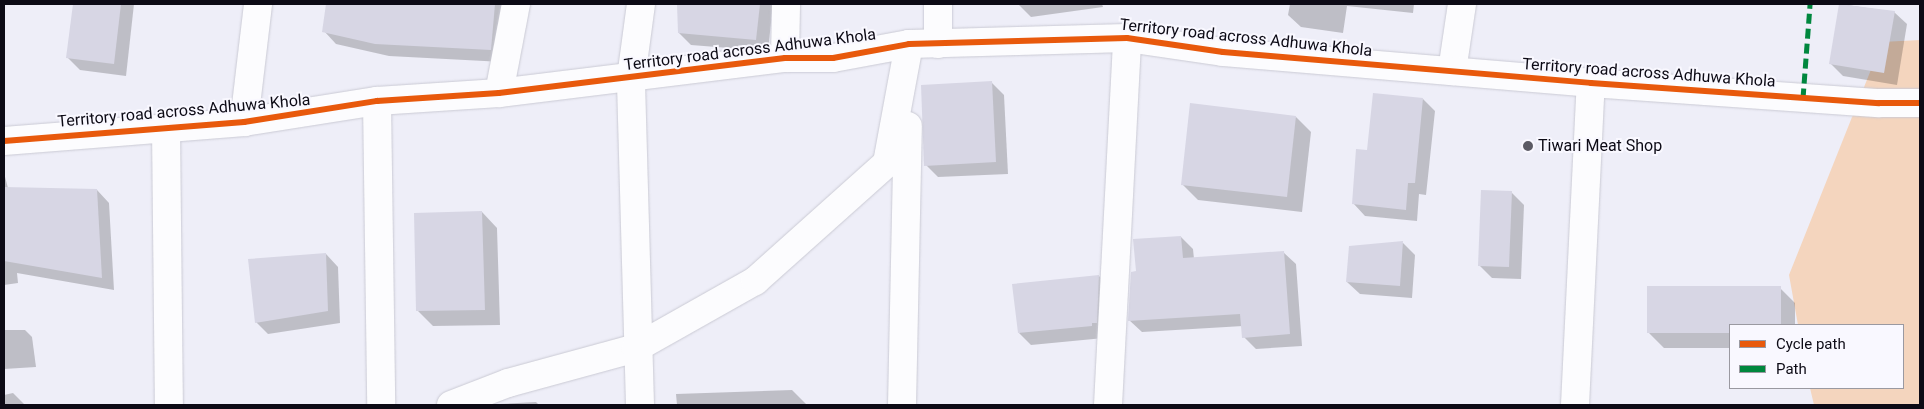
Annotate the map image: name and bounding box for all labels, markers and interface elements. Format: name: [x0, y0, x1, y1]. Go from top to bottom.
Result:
street label: Territory road across Adhuwa Khola: [1119, 15, 1373, 61]
street label: Territory road across Adhuwa Khola: [623, 25, 877, 75]
street label: Territory road across Adhuwa Khola: [1522, 55, 1776, 91]
street label: Territory road across Adhuwa Khola: [57, 90, 311, 132]
place label: Tiwari Meat Shop: [1538, 136, 1662, 156]
marker: Tiwari Meat Shop: [1522, 140, 1534, 152]
legend: [1729, 324, 1904, 389]
text: Cycle path: [1776, 335, 1846, 353]
text: Path: [1776, 360, 1807, 378]

